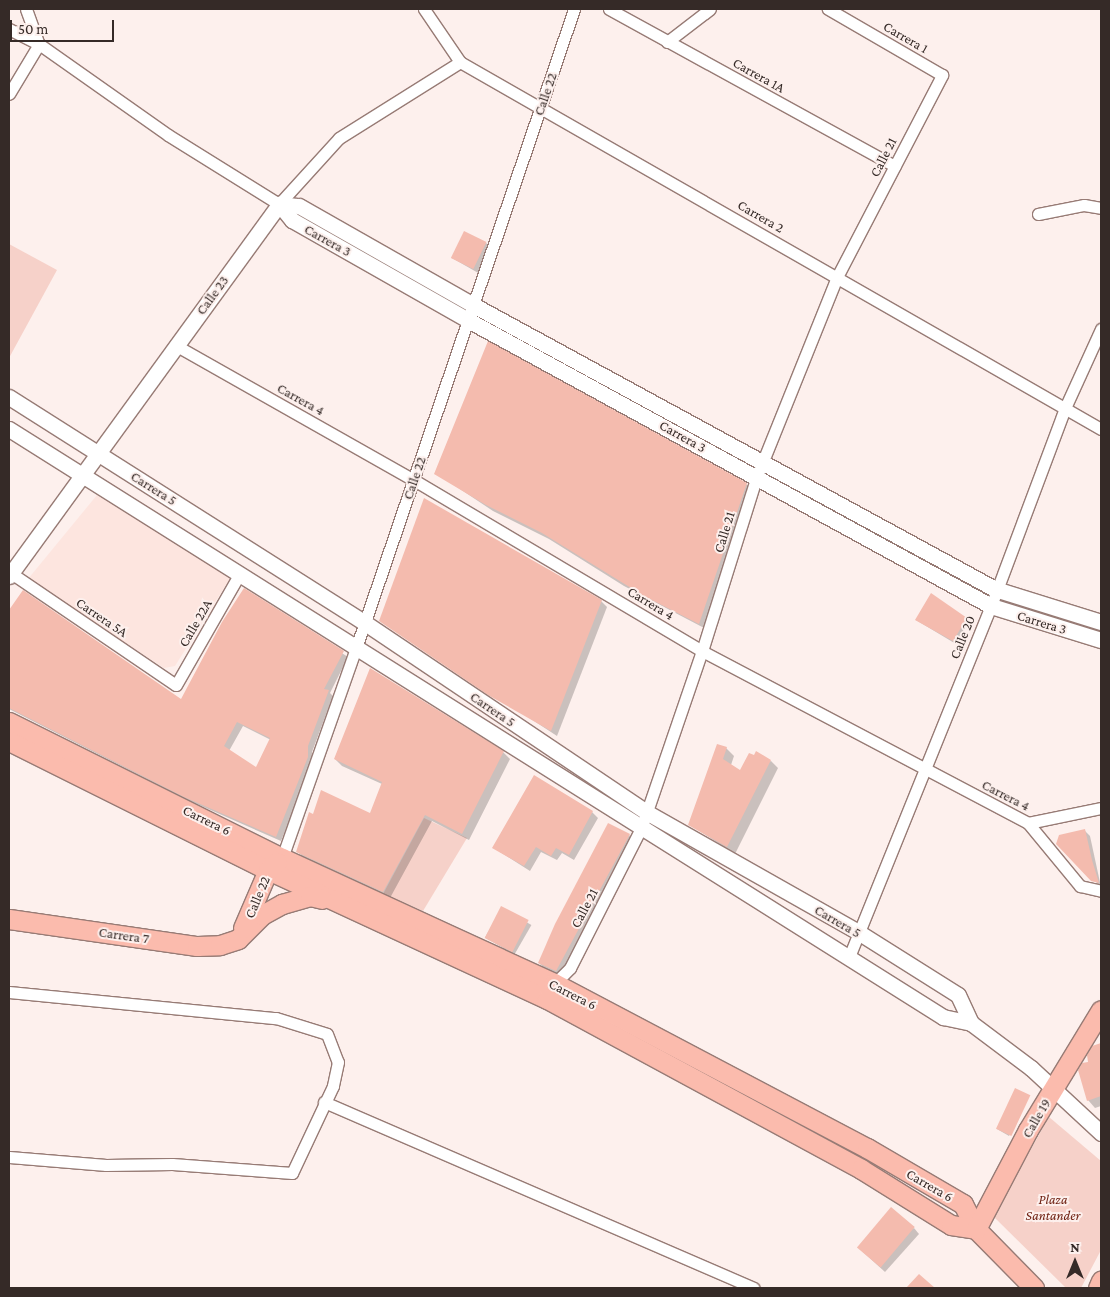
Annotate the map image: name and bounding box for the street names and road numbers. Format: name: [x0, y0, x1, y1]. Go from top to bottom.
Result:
street label: Carrera 1: [881, 17, 931, 57]
street label: Carrera 1A: [730, 54, 788, 96]
street label: Calle 22: [530, 70, 560, 118]
street label: Calle 21: [866, 134, 900, 180]
street label: Carrera 2: [735, 196, 787, 236]
street label: Carrera 3: [302, 220, 354, 260]
street label: Calle 23: [192, 272, 232, 318]
street label: Carrera 4: [274, 379, 328, 419]
street label: Carrera 3: [657, 416, 709, 456]
street label: Calle 22: [399, 454, 429, 502]
street label: Carrera 5: [128, 467, 180, 509]
street label: Calle 21: [710, 509, 738, 555]
street label: Carrera 4: [625, 583, 677, 623]
street label: Carrera 5A: [73, 594, 131, 640]
street label: Calle 22A: [175, 596, 215, 650]
street label: Carrera 3: [1015, 607, 1069, 637]
street label: Calle 20: [946, 613, 978, 661]
street label: Carrera 5: [467, 688, 519, 730]
street label: Carrera 4: [979, 776, 1033, 814]
street label: Carrera 6: [180, 801, 234, 839]
street label: Calle 22: [241, 873, 273, 921]
street label: Calle 21: [567, 885, 601, 931]
street label: Carrera 5: [812, 901, 864, 941]
street label: Carrera 7: [98, 923, 150, 947]
street label: Carrera 6: [546, 975, 600, 1013]
street label: Calle 19: [1018, 1095, 1054, 1141]
street label: Carrera 6: [904, 1165, 956, 1205]

